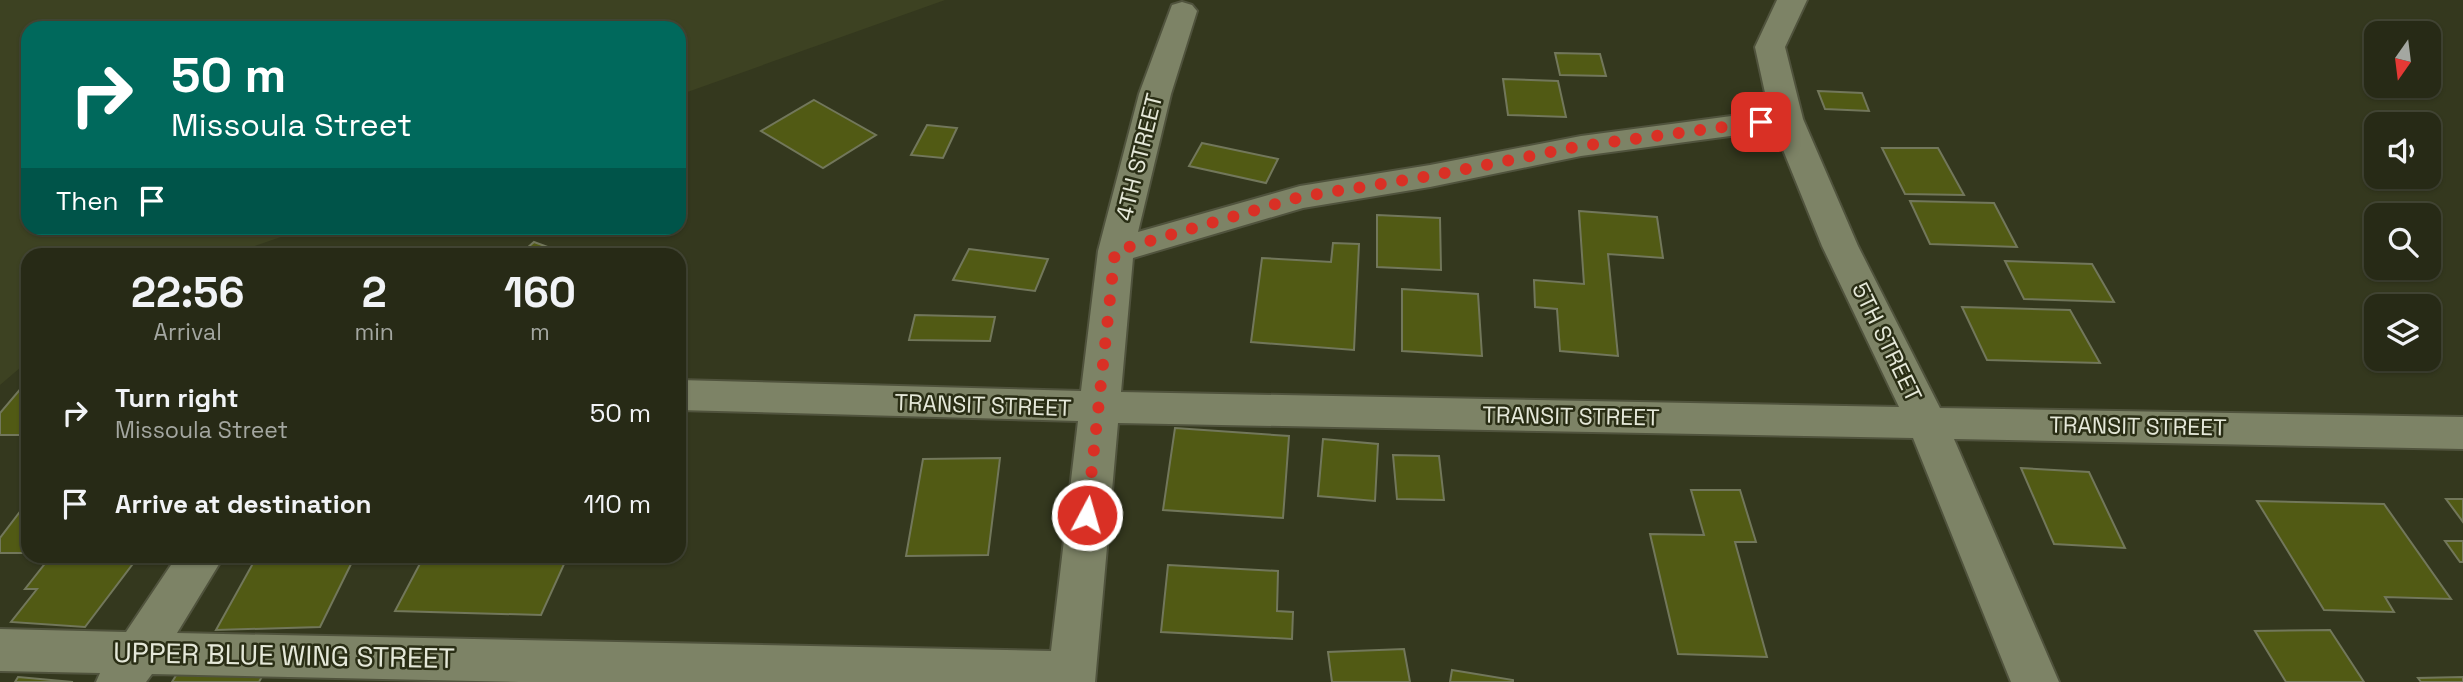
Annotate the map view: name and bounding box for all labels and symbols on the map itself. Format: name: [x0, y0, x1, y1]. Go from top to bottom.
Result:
north arrow: [2364, 21, 2441, 98]
street label: 4TH STREET: [1109, 90, 1169, 224]
pin: [1731, 92, 1791, 152]
street label: 5TH STREET: [1845, 277, 1929, 407]
street label: TRANSIT STREET: [894, 387, 1072, 423]
street label: TRANSIT STREET: [1482, 399, 1660, 433]
street label: TRANSIT STREET: [2049, 409, 2227, 443]
position arrow: [1050, 478, 1124, 552]
street label: UPPER BLUE WING STREET: [113, 634, 455, 676]

